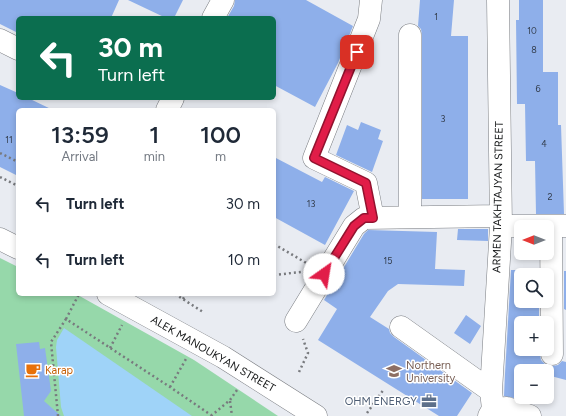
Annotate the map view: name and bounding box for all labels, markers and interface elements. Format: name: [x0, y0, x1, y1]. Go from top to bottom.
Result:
house number: 1: [434, 11, 438, 22]
house number: 10: [527, 25, 537, 36]
text: 30 m: [98, 30, 163, 64]
icon: left: [32, 32, 84, 84]
pin: [340, 35, 374, 69]
icon: arrive: [346, 41, 368, 63]
house number: 8: [531, 44, 537, 55]
text: Turn left: [98, 64, 165, 86]
house number: 6: [535, 83, 541, 94]
house number: 3: [441, 113, 446, 124]
text: 13:59: [51, 120, 109, 149]
text: 1: [149, 120, 159, 149]
text: 100: [200, 120, 241, 149]
street label: ARMEN TAKHTAJYAN STREET: [490, 121, 506, 273]
house number: 11: [5, 134, 13, 145]
house number: 4: [541, 138, 547, 149]
text: Arrival: [61, 149, 98, 164]
text: min: [144, 149, 165, 164]
text: m: [215, 149, 226, 164]
house number: 2: [547, 191, 553, 202]
icon: left: [32, 193, 54, 215]
text: Turn left: [66, 195, 124, 213]
text: 30 m: [226, 195, 260, 213]
house number: 13: [307, 198, 315, 209]
north arrow: [514, 220, 554, 260]
map controls: [514, 220, 554, 404]
icon: left: [32, 249, 54, 271]
text: Turn left: [66, 251, 124, 269]
text: 10 m: [228, 251, 260, 269]
position arrow: [303, 253, 345, 295]
house number: 15: [384, 255, 392, 266]
button: search: [514, 268, 554, 308]
street label: ALEK MANOUKYAN STREET: [148, 313, 278, 395]
button: +: [514, 316, 554, 356]
place label: Northern University: [406, 359, 456, 385]
cafe icon: Karap: [24, 361, 42, 379]
school or university icon: Northern University: [385, 362, 403, 380]
place label: Karap: [45, 364, 74, 377]
button: −: [514, 364, 554, 404]
office icon: OHM ENERGY: [420, 392, 438, 410]
place label: OHM ENERGY: [345, 395, 417, 408]

